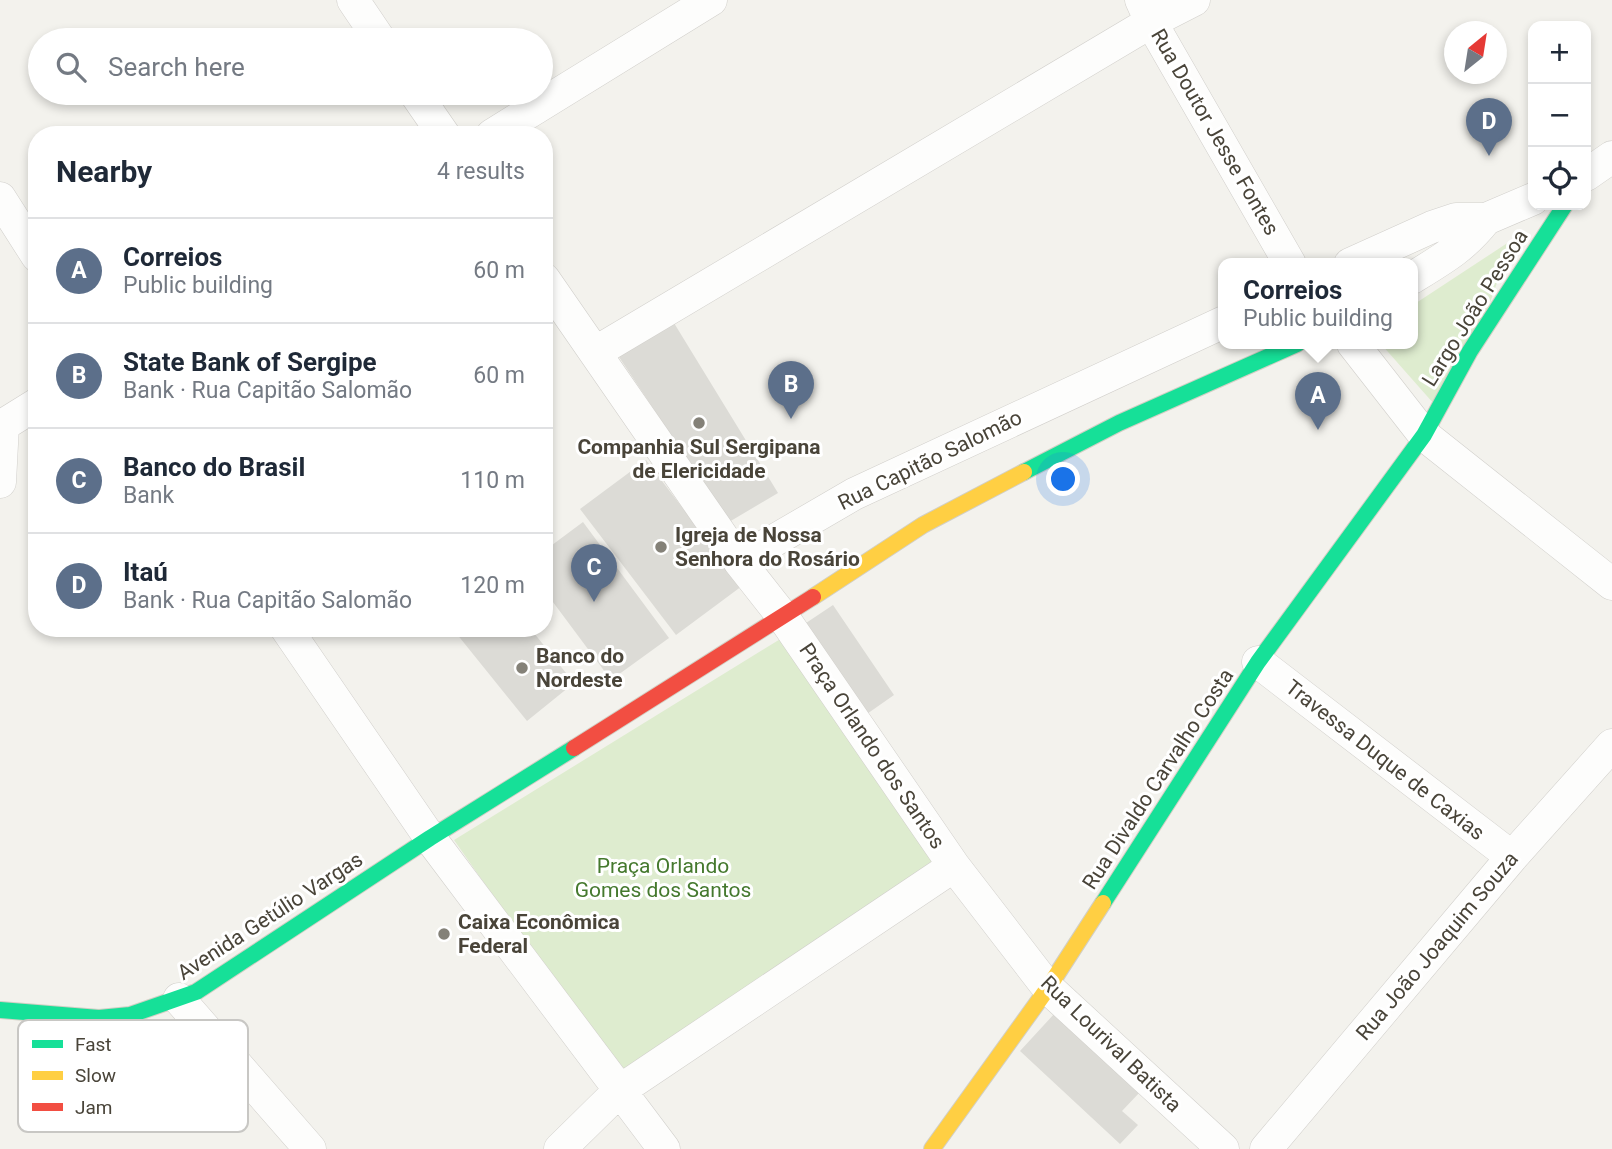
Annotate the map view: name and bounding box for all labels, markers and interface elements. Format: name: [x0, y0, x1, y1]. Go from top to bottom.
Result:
north arrow: [1444, 21, 1507, 84]
map controls: [1528, 21, 1591, 210]
button: +: [1528, 21, 1591, 84]
street label: Rua Doutor Jesse Fontes: [1146, 25, 1284, 239]
search box: [28, 28, 553, 105]
icon: search: [52, 48, 90, 86]
text: Search here: [108, 52, 245, 82]
button: −: [1528, 84, 1591, 147]
pin: D: [1466, 98, 1512, 156]
button: locate: [1528, 147, 1591, 210]
text: Nearby: [56, 154, 152, 189]
text: 4 results: [437, 158, 525, 185]
street label: Largo João Pessoa: [1417, 225, 1533, 391]
text: Correios: [123, 242, 222, 272]
text: A: [71, 257, 87, 284]
text: 60 m: [473, 257, 525, 284]
popup: [1218, 258, 1418, 349]
text: Public building: [123, 272, 273, 299]
text: Correios: [1243, 275, 1342, 305]
text: Public building: [1243, 305, 1393, 332]
text: State Bank of Sergipe: [123, 347, 377, 377]
pin: B: [768, 361, 814, 419]
text: B: [72, 362, 86, 389]
text: 60 m: [473, 362, 525, 389]
pin: A: [1295, 372, 1341, 430]
text: Bank · Rua Capitão Salomão: [123, 377, 412, 404]
street label: Rua Capitão Salomão: [834, 405, 1026, 515]
marker: Companhia Sul Sergipana de Elericidade: [691, 415, 707, 431]
place label: Companhia Sul Sergipana de Elericidade: [577, 435, 821, 483]
text: Banco do Brasil: [123, 452, 305, 482]
your location: [1046, 462, 1080, 496]
text: C: [71, 467, 87, 494]
text: 110 m: [460, 467, 525, 494]
text: Bank: [123, 482, 174, 509]
place label: Igreja de Nossa Senhora do Rosário: [675, 523, 860, 571]
marker: Igreja de Nossa Senhora do Rosário: [653, 539, 669, 555]
pin: C: [571, 544, 617, 602]
text: Itaú: [123, 557, 168, 587]
text: D: [72, 572, 86, 599]
text: 120 m: [460, 572, 525, 599]
text: Bank · Rua Capitão Salomão: [123, 587, 412, 614]
street label: Praça Orlando dos Santos: [794, 639, 950, 853]
place label: Banco do Nordeste: [536, 644, 624, 692]
marker: Banco do Nordeste: [514, 660, 530, 676]
street label: Rua Divaldo Carvalho Costa: [1078, 664, 1238, 894]
street label: Travessa Duque de Caxias: [1281, 675, 1489, 845]
street label: Avenida Getúlio Vargas: [173, 847, 367, 985]
street label: Rua João Joaquim Souza: [1351, 847, 1523, 1045]
park label: Praça Orlando Gomes dos Santos: [575, 854, 751, 902]
place label: Caixa Econômica Federal: [458, 910, 620, 958]
marker: Caixa Econômica Federal: [436, 926, 452, 942]
street label: Rua Lourival Batista: [1036, 971, 1186, 1117]
legend: [18, 1020, 248, 1132]
text: Fast: [75, 1033, 112, 1056]
text: Slow: [75, 1064, 116, 1087]
text: Jam: [75, 1096, 112, 1119]

